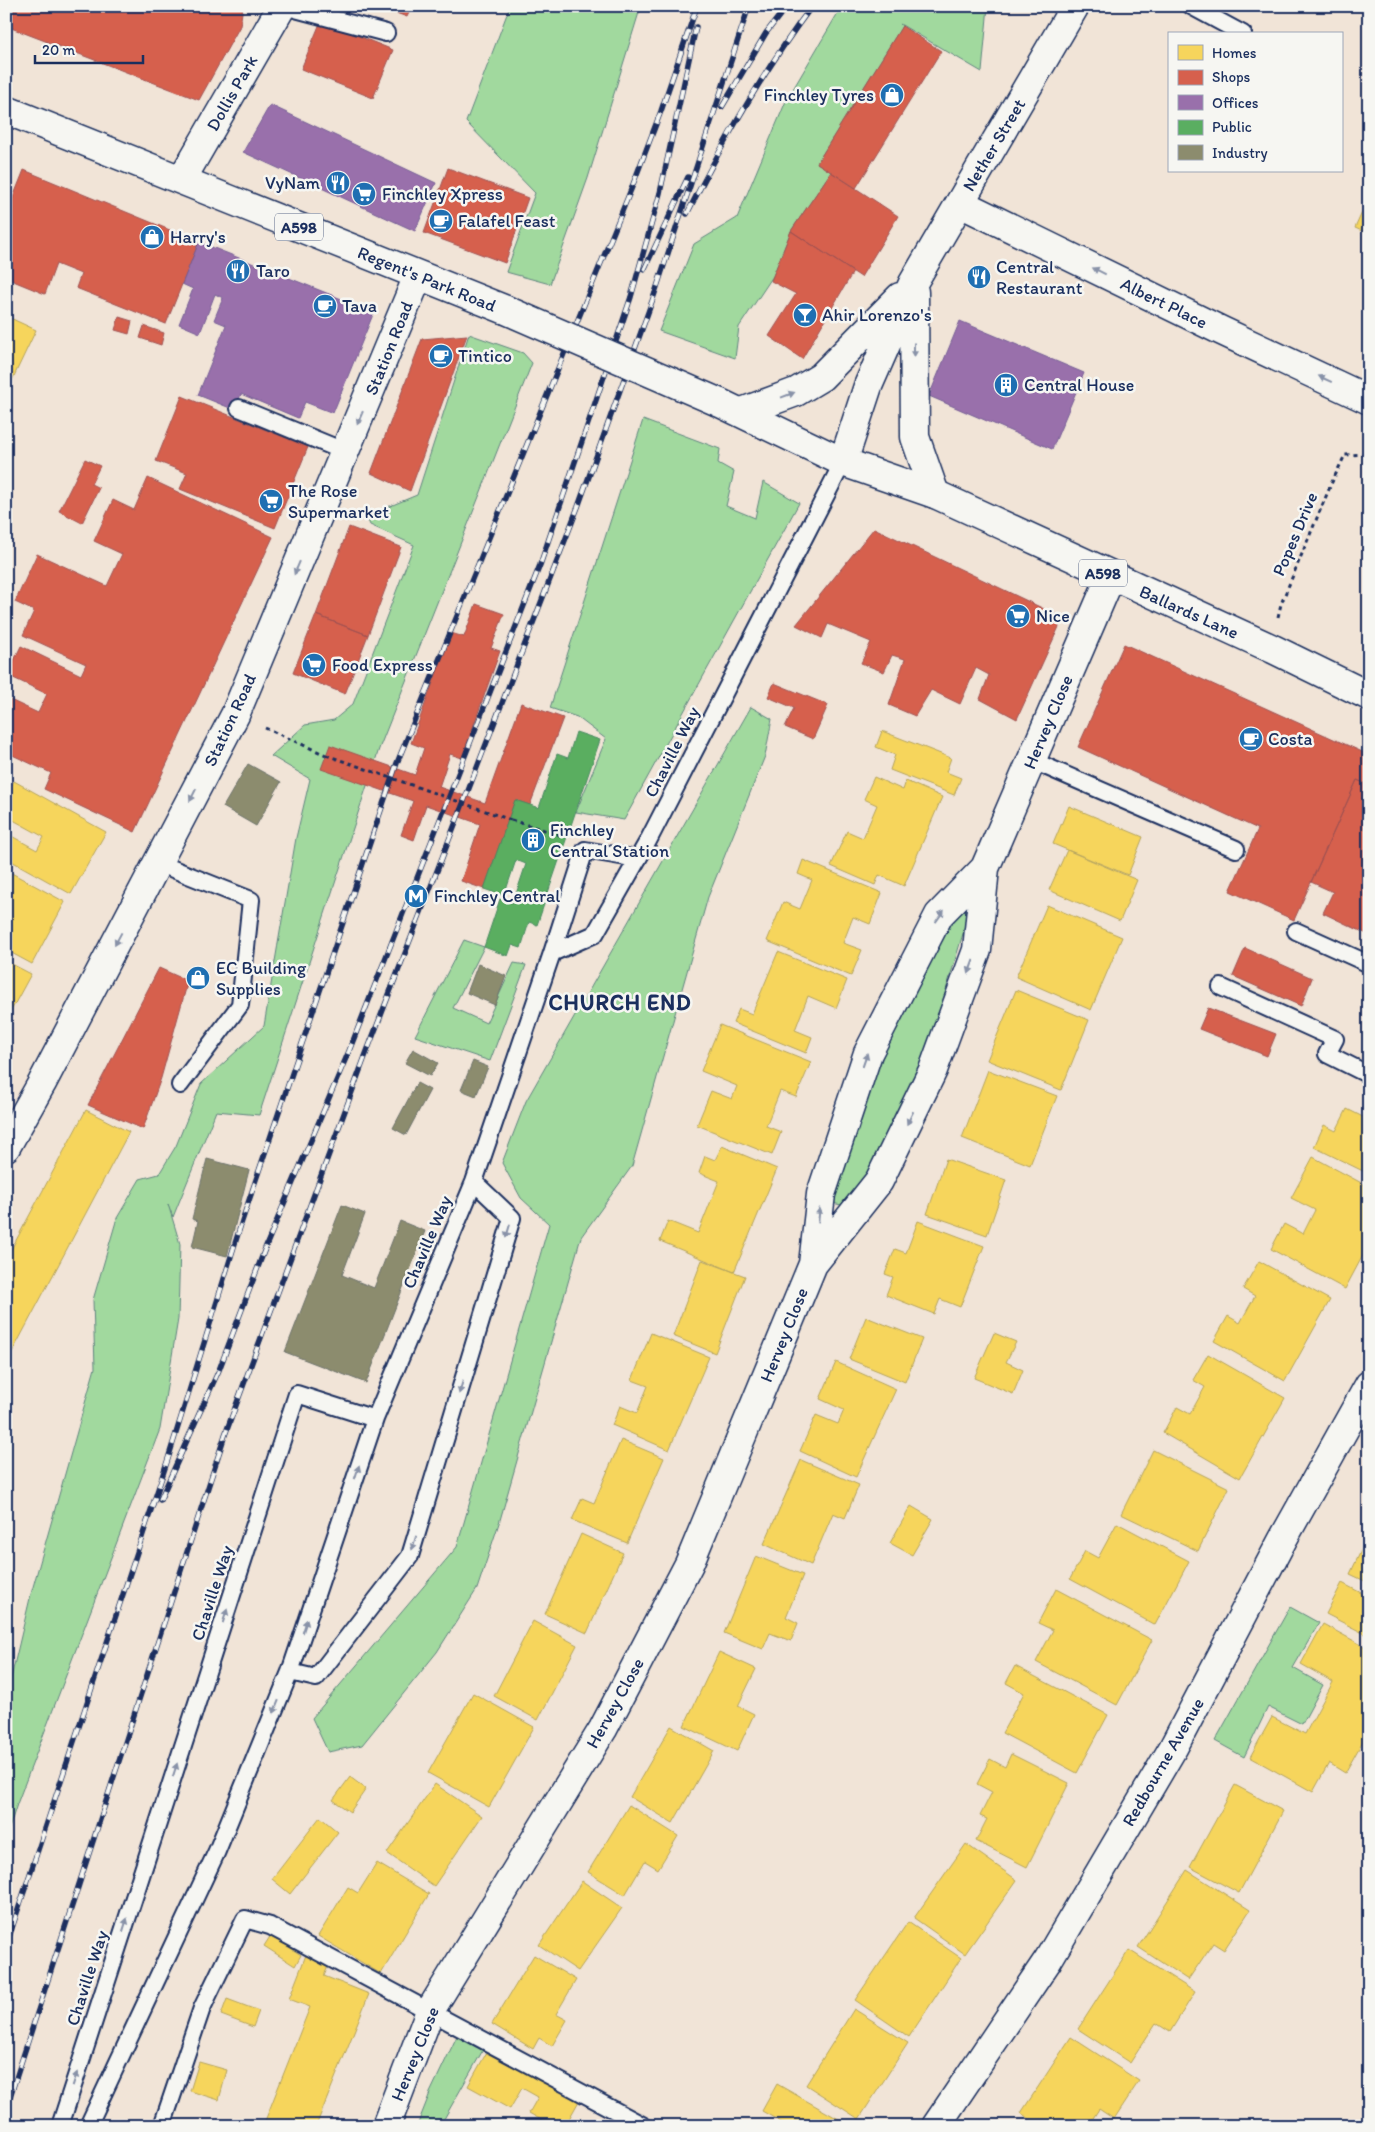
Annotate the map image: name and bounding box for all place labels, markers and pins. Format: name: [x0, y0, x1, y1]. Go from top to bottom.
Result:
shop icon: Finchley Tyres: [879, 82, 905, 108]
place label: Finchley Tyres: [764, 84, 874, 106]
restaurant icon: VyNam: [325, 170, 351, 196]
place label: VyNam: [265, 172, 321, 194]
supermarket icon: Finchley Xpress: [351, 181, 377, 207]
place label: Finchley Xpress: [382, 183, 503, 205]
cafe icon: Falafel Feast: [428, 208, 454, 234]
place label: Falafel Feast: [458, 210, 556, 232]
shop icon: Harry's: [139, 224, 165, 250]
place label: Harry's: [170, 226, 226, 248]
place label: Central Restaurant: [996, 256, 1083, 299]
restaurant icon: Taro: [225, 258, 251, 284]
place label: Taro: [256, 260, 290, 282]
restaurant icon: Central Restaurant: [966, 264, 992, 290]
cafe icon: Tava: [312, 293, 338, 319]
place label: Tava: [342, 295, 377, 317]
bar icon: Ahir Lorenzo's: [792, 302, 818, 328]
place label: Ahir Lorenzo's: [822, 304, 932, 326]
cafe icon: Tintico: [428, 343, 454, 369]
place label: Tintico: [458, 345, 512, 367]
building icon: Central House: [993, 372, 1019, 398]
place label: Central House: [1024, 374, 1134, 396]
place label: The Rose Supermarket: [288, 480, 389, 523]
supermarket icon: The Rose Supermarket: [258, 488, 284, 514]
supermarket icon: Nice: [1005, 603, 1031, 629]
place label: Nice: [1036, 605, 1070, 627]
supermarket icon: Food Express: [301, 652, 327, 678]
place label: Food Express: [332, 654, 433, 676]
cafe icon: Costa: [1238, 726, 1264, 752]
place label: Costa: [1268, 728, 1313, 750]
place label: Finchley Central Station: [550, 819, 669, 862]
building icon: Finchley Central Station: [520, 827, 546, 853]
metro station icon: Finchley Central: [403, 883, 429, 909]
place label: Finchley Central: [434, 885, 560, 907]
place label: EC Building Supplies: [216, 957, 307, 1000]
shop icon: EC Building Supplies: [185, 965, 211, 991]

